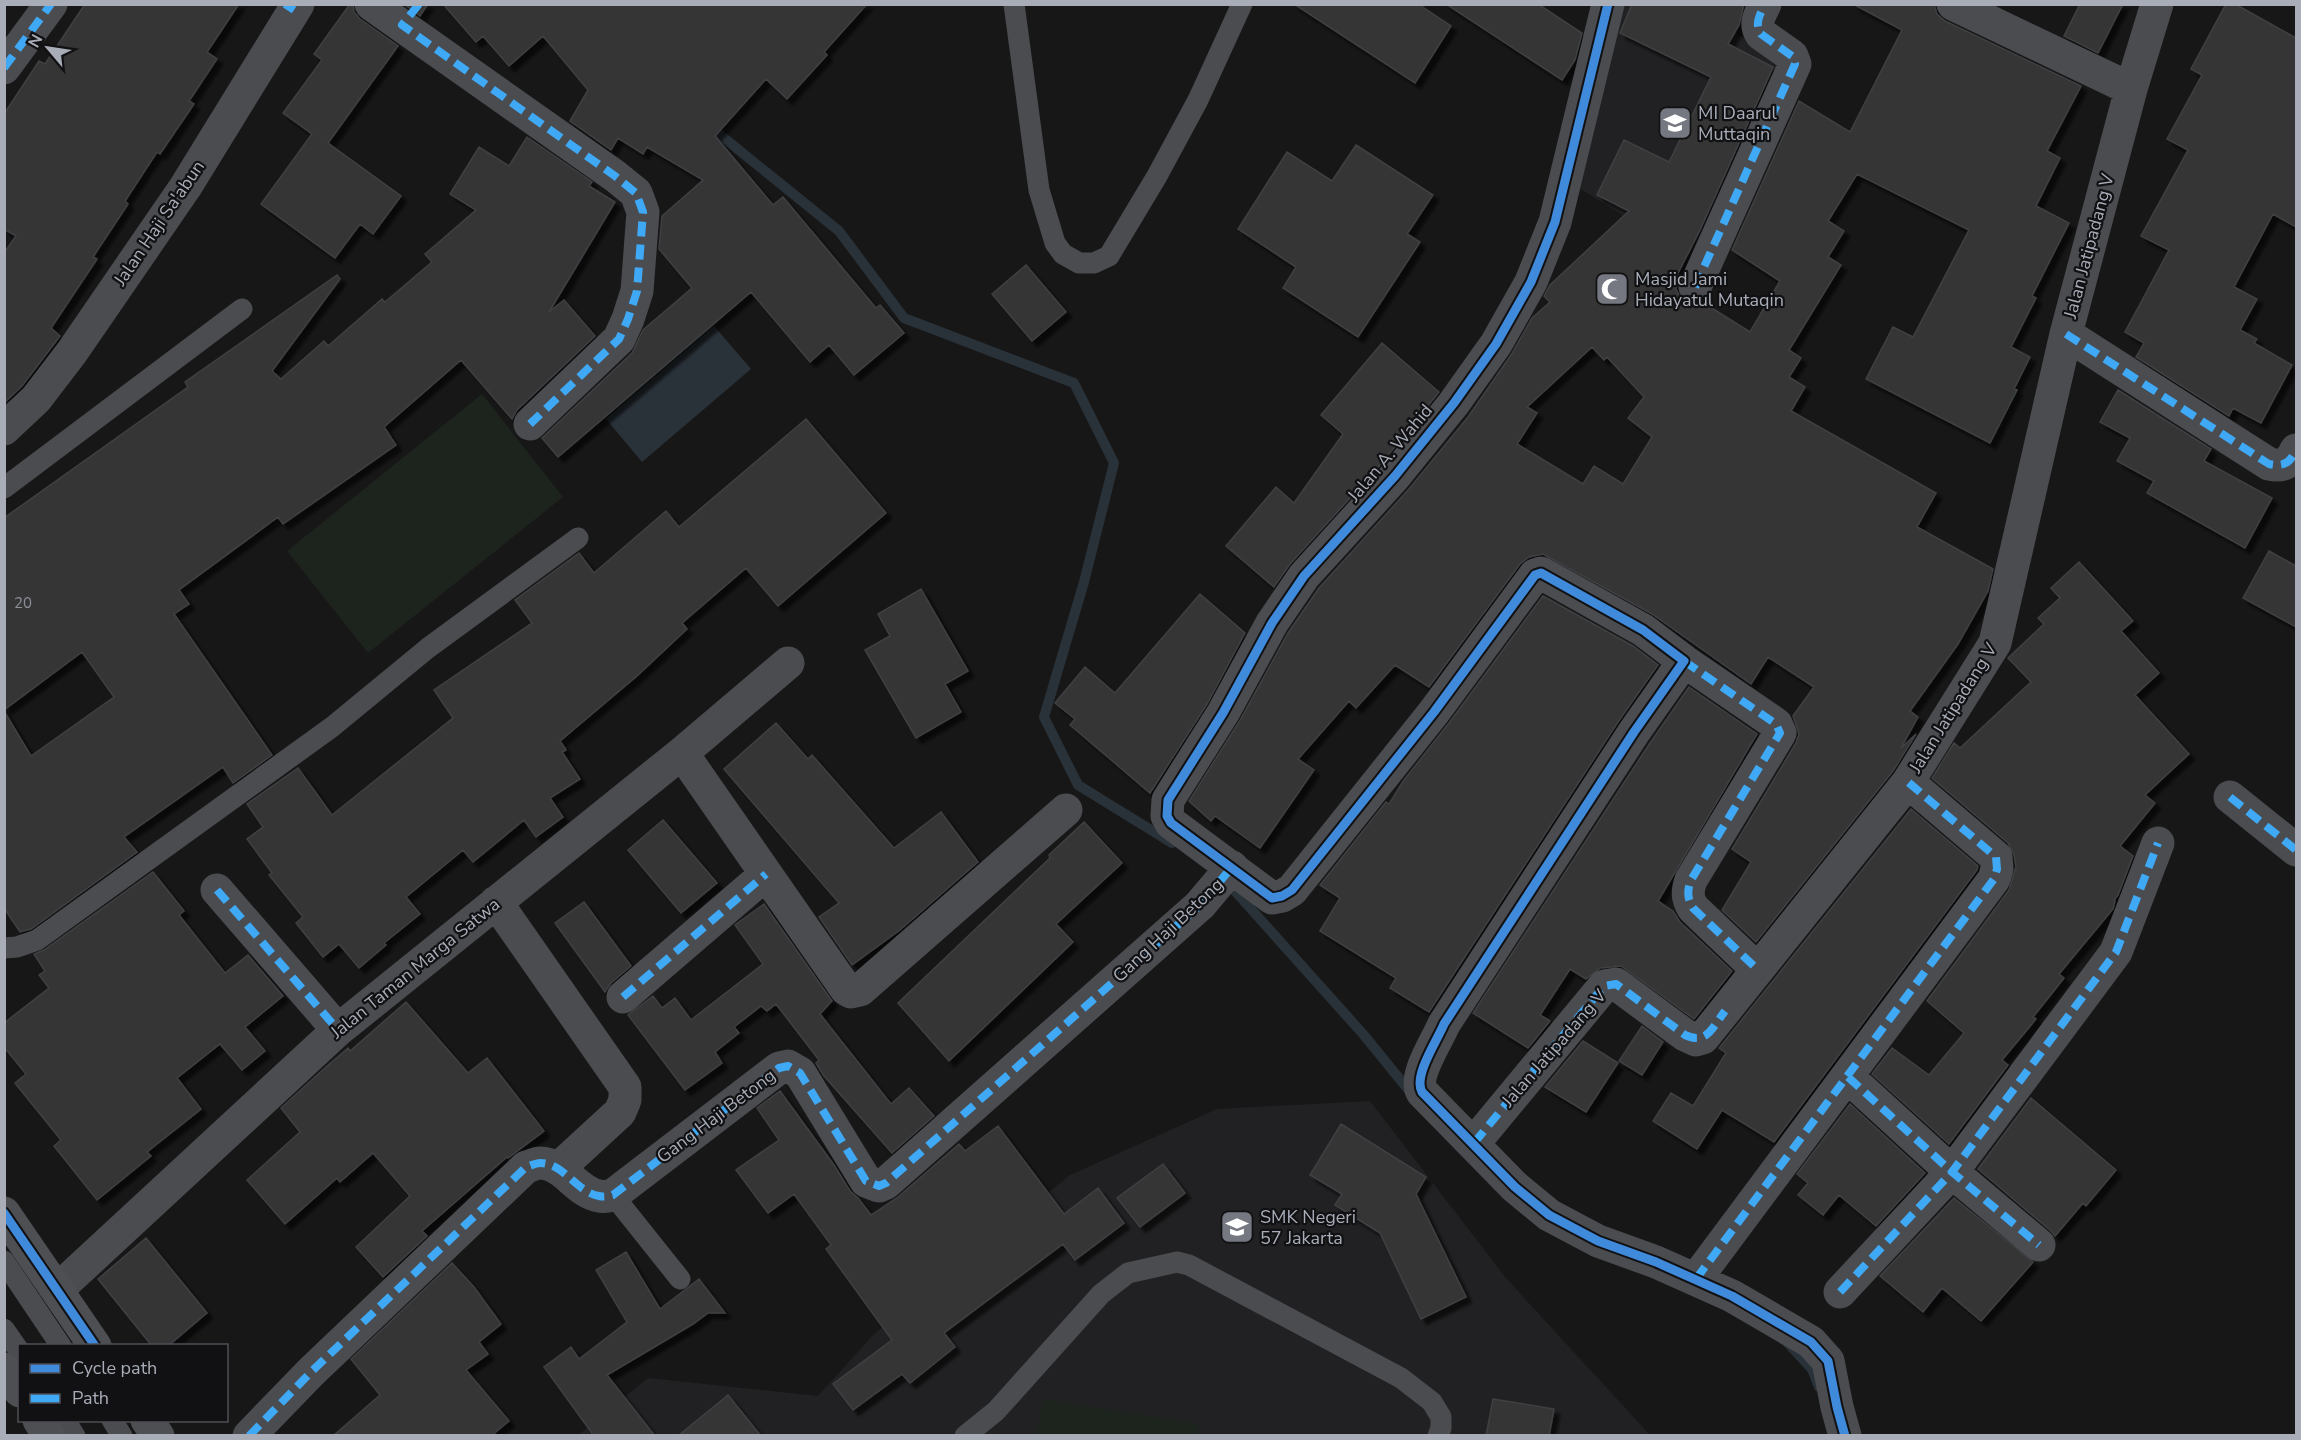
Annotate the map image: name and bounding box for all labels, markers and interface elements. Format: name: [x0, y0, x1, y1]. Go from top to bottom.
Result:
north arrow: [18, 18, 78, 78]
text: N: [23, 31, 48, 52]
place label: MI Daarul Muttaqin: [1698, 101, 1778, 146]
school or university icon: MI Daarul Muttaqin: [1657, 105, 1693, 141]
street label: Jalan Haji Sa'abun: [108, 156, 210, 291]
street label: Jalan Jatipadang V: [2058, 170, 2120, 322]
place label: Masjid Jami Hidayatul Mutaqin: [1635, 267, 1784, 312]
mosque icon: Masjid Jami Hidayatul Mutaqin: [1594, 271, 1630, 307]
street label: Jalan A. Wahid: [1341, 399, 1438, 508]
house number: 20: [14, 593, 32, 613]
street label: Jalan Jatipadang V: [1903, 638, 2003, 778]
street label: Gang Haji Betong: [1108, 872, 1228, 988]
street label: Jalan Taman Marga Satwa: [325, 892, 505, 1044]
street label: Jalan Jatipadang V: [1495, 984, 1612, 1113]
street label: Gang Haji Betong: [652, 1063, 780, 1169]
place label: SMK Negeri 57 Jakarta: [1260, 1205, 1356, 1250]
school or university icon: SMK Negeri 57 Jakarta: [1219, 1209, 1255, 1245]
legend: [18, 1344, 228, 1422]
text: Cycle path: [72, 1356, 157, 1380]
text: Path: [72, 1386, 109, 1410]

